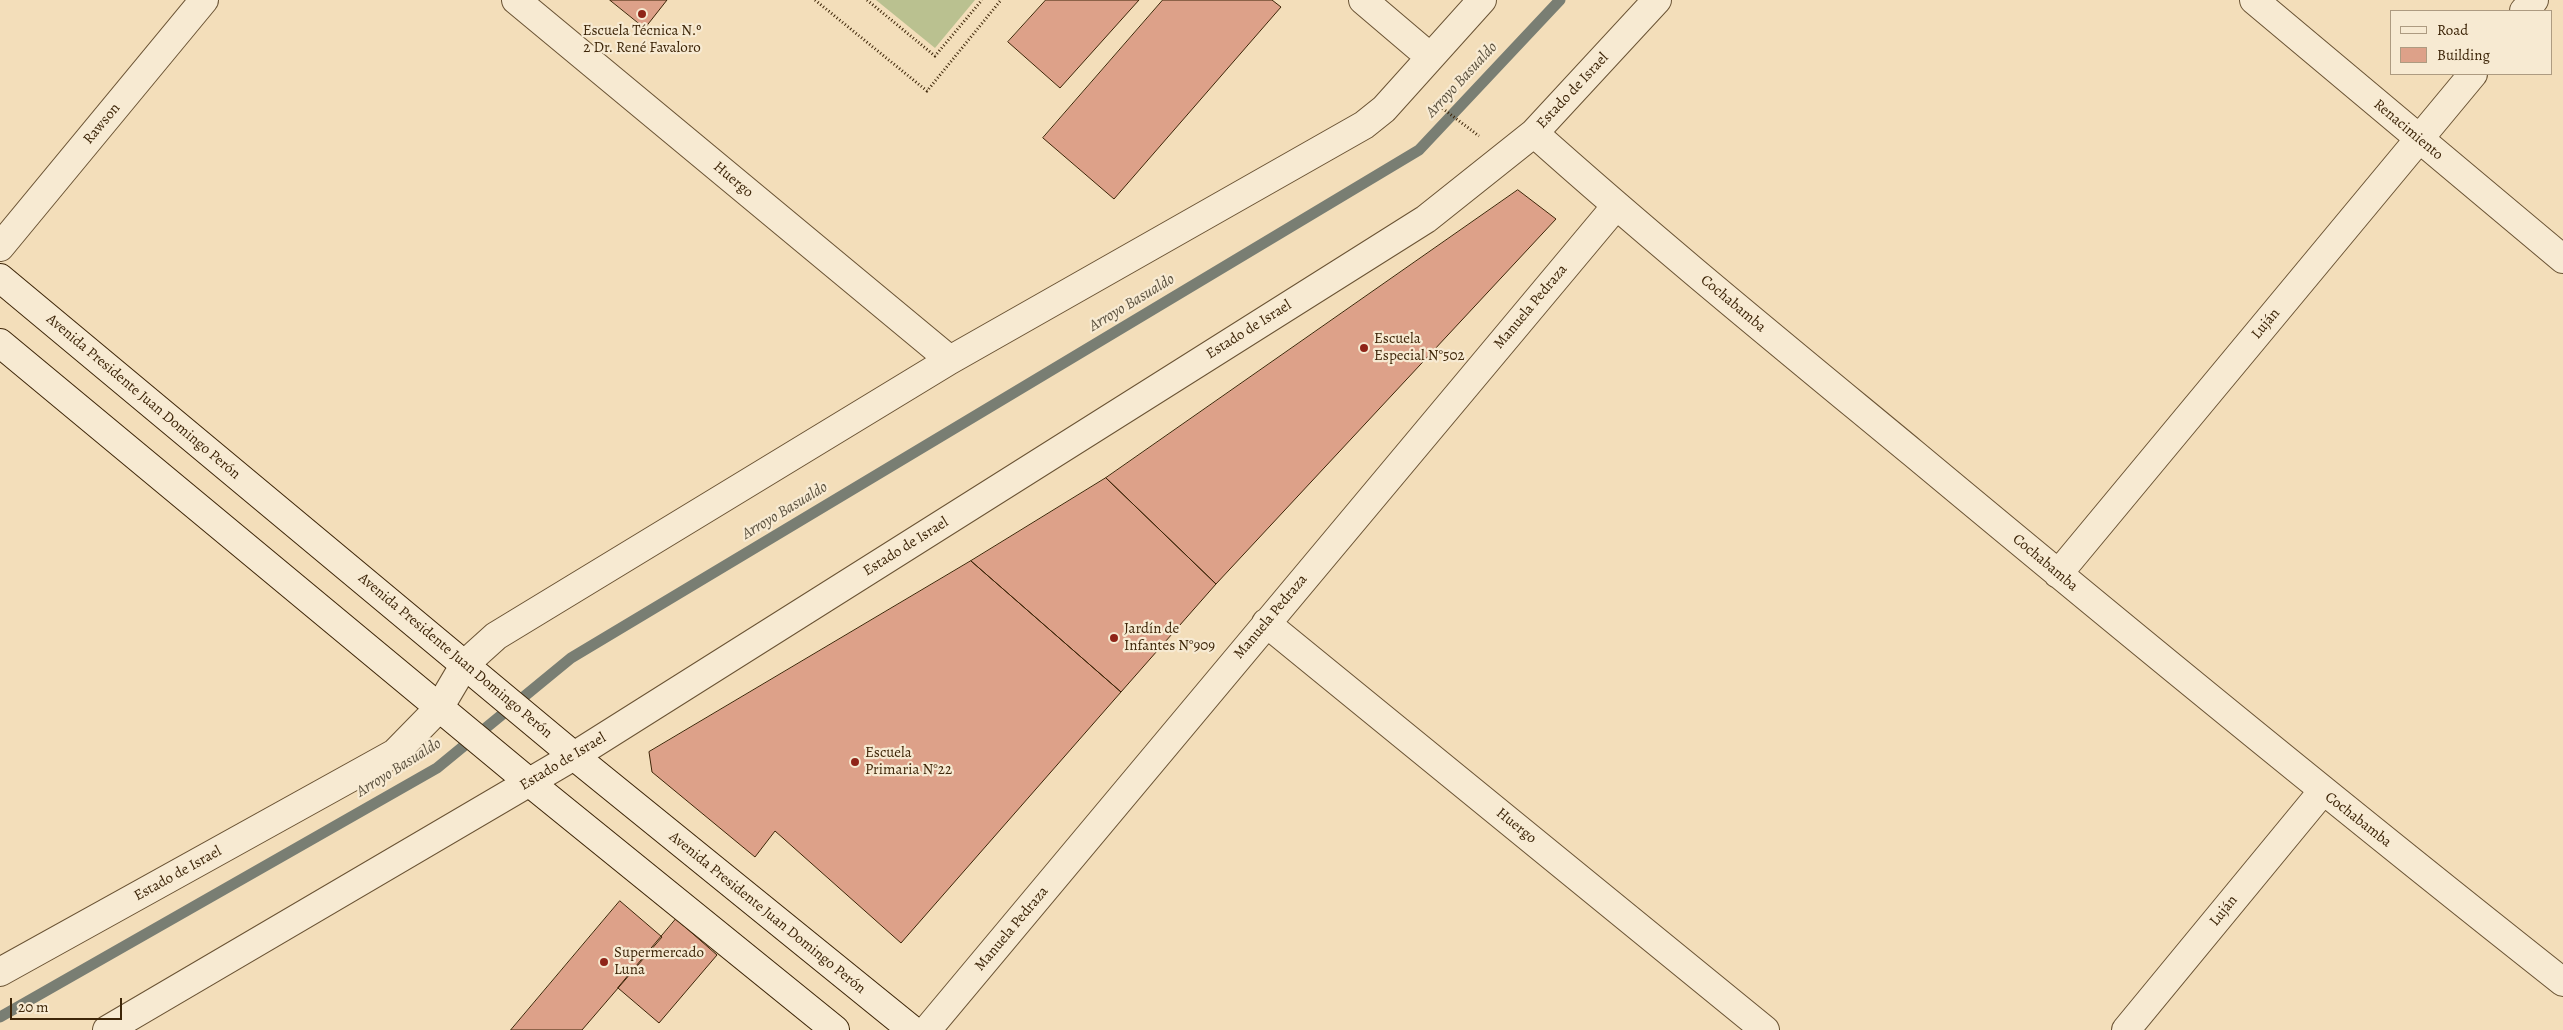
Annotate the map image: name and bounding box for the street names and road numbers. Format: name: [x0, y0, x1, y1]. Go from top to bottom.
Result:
street label: Estado de Israel: [1533, 49, 1613, 133]
street label: Renacimiento: [2370, 96, 2446, 164]
street label: Rawson: [80, 100, 124, 148]
street label: Huergo: [709, 158, 757, 202]
street label: Manuela Pedraza: [1490, 261, 1572, 353]
street label: Cochabamba: [1697, 272, 1769, 336]
street label: Estado de Israel: [1203, 297, 1295, 363]
street label: Luján: [2248, 305, 2284, 343]
street label: Avenida Presidente Juan Domingo Perón: [42, 311, 244, 483]
street label: Estado de Israel: [860, 514, 952, 580]
street label: Cochabamba: [2009, 531, 2081, 595]
street label: Avenida Presidente Juan Domingo Perón: [354, 570, 556, 742]
street label: Manuela Pedraza: [1230, 571, 1312, 663]
street label: Estado de Israel: [517, 729, 609, 795]
street label: Cochabamba: [2321, 788, 2395, 852]
street label: Huergo: [1492, 804, 1540, 848]
street label: Avenida Presidente Juan Domingo Perón: [665, 828, 869, 998]
street label: Estado de Israel: [131, 843, 225, 905]
street label: Manuela Pedraza: [971, 883, 1053, 975]
street label: Luján: [2206, 892, 2242, 930]

